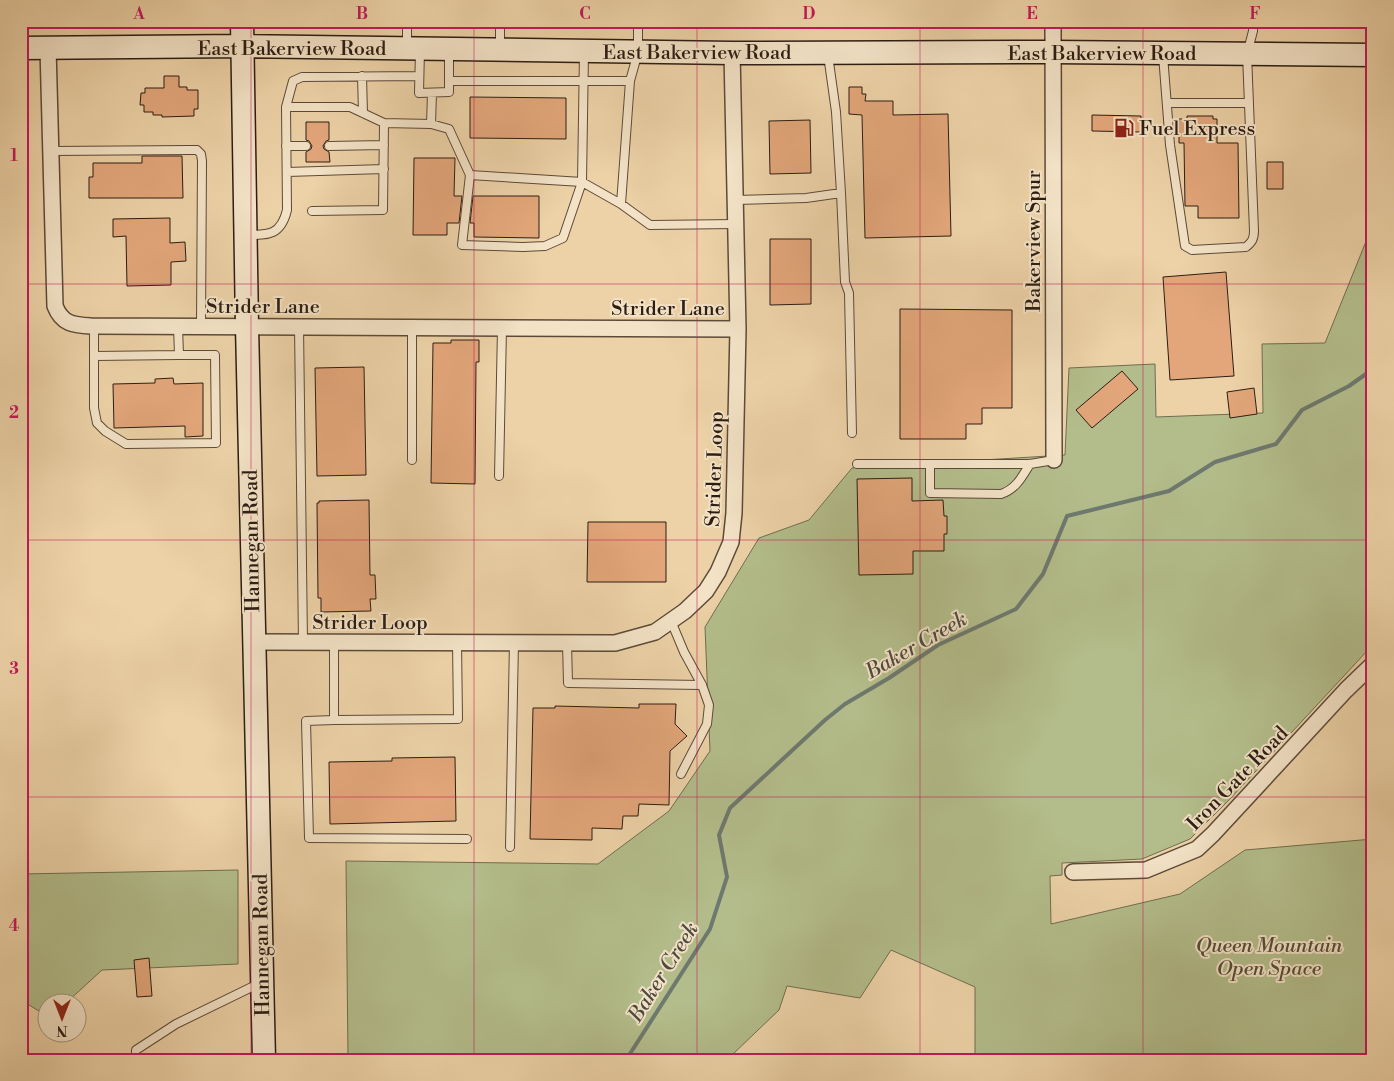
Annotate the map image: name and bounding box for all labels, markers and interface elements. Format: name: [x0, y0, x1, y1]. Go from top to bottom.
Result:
text: A: [132, 4, 145, 24]
text: B: [356, 4, 368, 24]
text: C: [579, 4, 591, 24]
text: D: [803, 4, 816, 24]
text: E: [1026, 4, 1038, 24]
text: F: [1249, 4, 1261, 24]
street label: East Bakerview Road: [198, 37, 387, 62]
street label: East Bakerview Road: [603, 41, 792, 66]
street label: East Bakerview Road: [1008, 42, 1197, 67]
fuel station icon: Fuel Express: [1113, 117, 1135, 139]
place label: Fuel Express: [1139, 117, 1255, 142]
text: 1: [10, 146, 18, 166]
street label: Bakerview Spur: [1022, 170, 1047, 313]
street label: Strider Lane: [206, 295, 320, 320]
street label: Strider Lane: [611, 297, 725, 322]
text: 2: [9, 403, 19, 423]
street label: Strider Loop: [701, 411, 730, 527]
street label: Hannegan Road: [239, 469, 266, 613]
water label: Baker Creek: [860, 606, 972, 686]
street label: Strider Loop: [312, 611, 428, 636]
text: 3: [9, 659, 19, 679]
street label: Iron Gate Road: [1182, 721, 1295, 837]
street label: Hannegan Road: [249, 873, 276, 1017]
text: 4: [9, 916, 20, 936]
water label: Baker Creek: [622, 918, 705, 1028]
park label: Queen Mountain Open Space: [1196, 934, 1343, 982]
north arrow: [38, 994, 88, 1044]
text: N: [56, 1021, 68, 1039]

